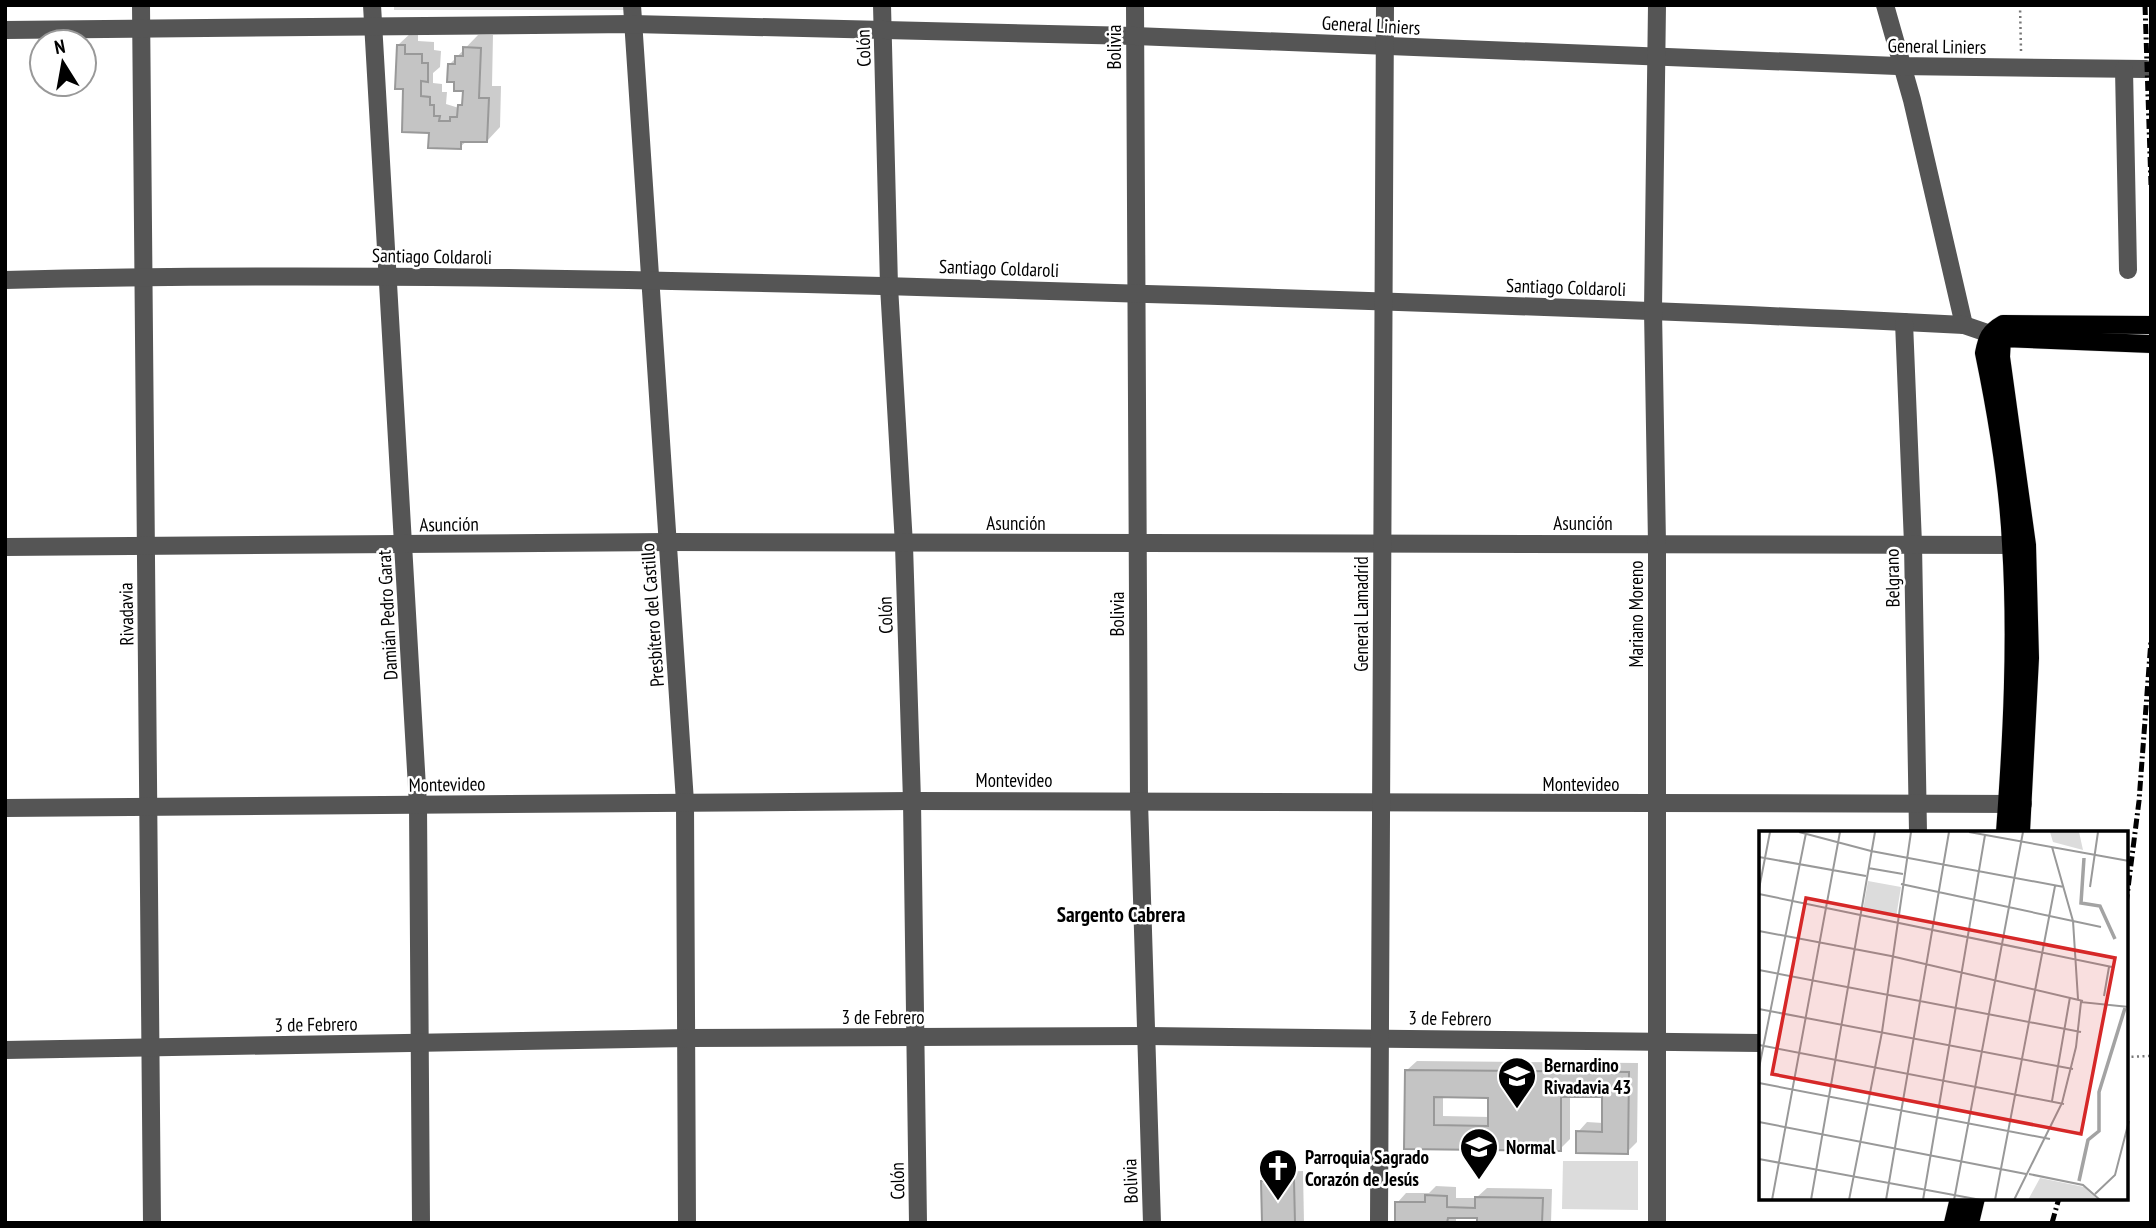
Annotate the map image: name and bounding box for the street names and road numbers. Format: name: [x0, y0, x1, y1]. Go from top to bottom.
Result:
street label: General Liniers: [1321, 10, 1421, 40]
street label: Bolivia: [1102, 25, 1126, 69]
street label: Colón: [850, 29, 876, 67]
street label: General Liniers: [1888, 33, 1986, 59]
street label: Santiago Coldaroli: [372, 243, 492, 269]
street label: Santiago Coldaroli: [939, 254, 1059, 282]
street label: Santiago Coldaroli: [1506, 273, 1626, 301]
street label: Asunción: [419, 511, 479, 537]
street label: Asunción: [986, 511, 1046, 535]
street label: Asunción: [1553, 511, 1613, 535]
street label: Presbítero del Castillo: [635, 542, 669, 688]
street label: Damián Pedro Garat: [372, 548, 402, 681]
street label: Belgrano: [1879, 548, 1905, 608]
street label: General Lamadrid: [1349, 556, 1373, 672]
street label: Mariano Moreno: [1624, 560, 1648, 668]
street label: Rivadavia: [113, 582, 139, 646]
street label: Bolivia: [1105, 592, 1129, 636]
street label: Colón: [872, 596, 898, 634]
street label: Montevideo: [976, 768, 1052, 792]
street label: Montevideo: [408, 771, 486, 797]
street label: Montevideo: [1543, 772, 1619, 796]
street label: 3 de Febrero: [841, 1005, 925, 1029]
street label: 3 de Febrero: [1408, 1005, 1492, 1031]
street label: 3 de Febrero: [274, 1011, 358, 1037]
street label: Bolivia: [1117, 1158, 1143, 1204]
street label: Colón: [885, 1162, 909, 1200]

